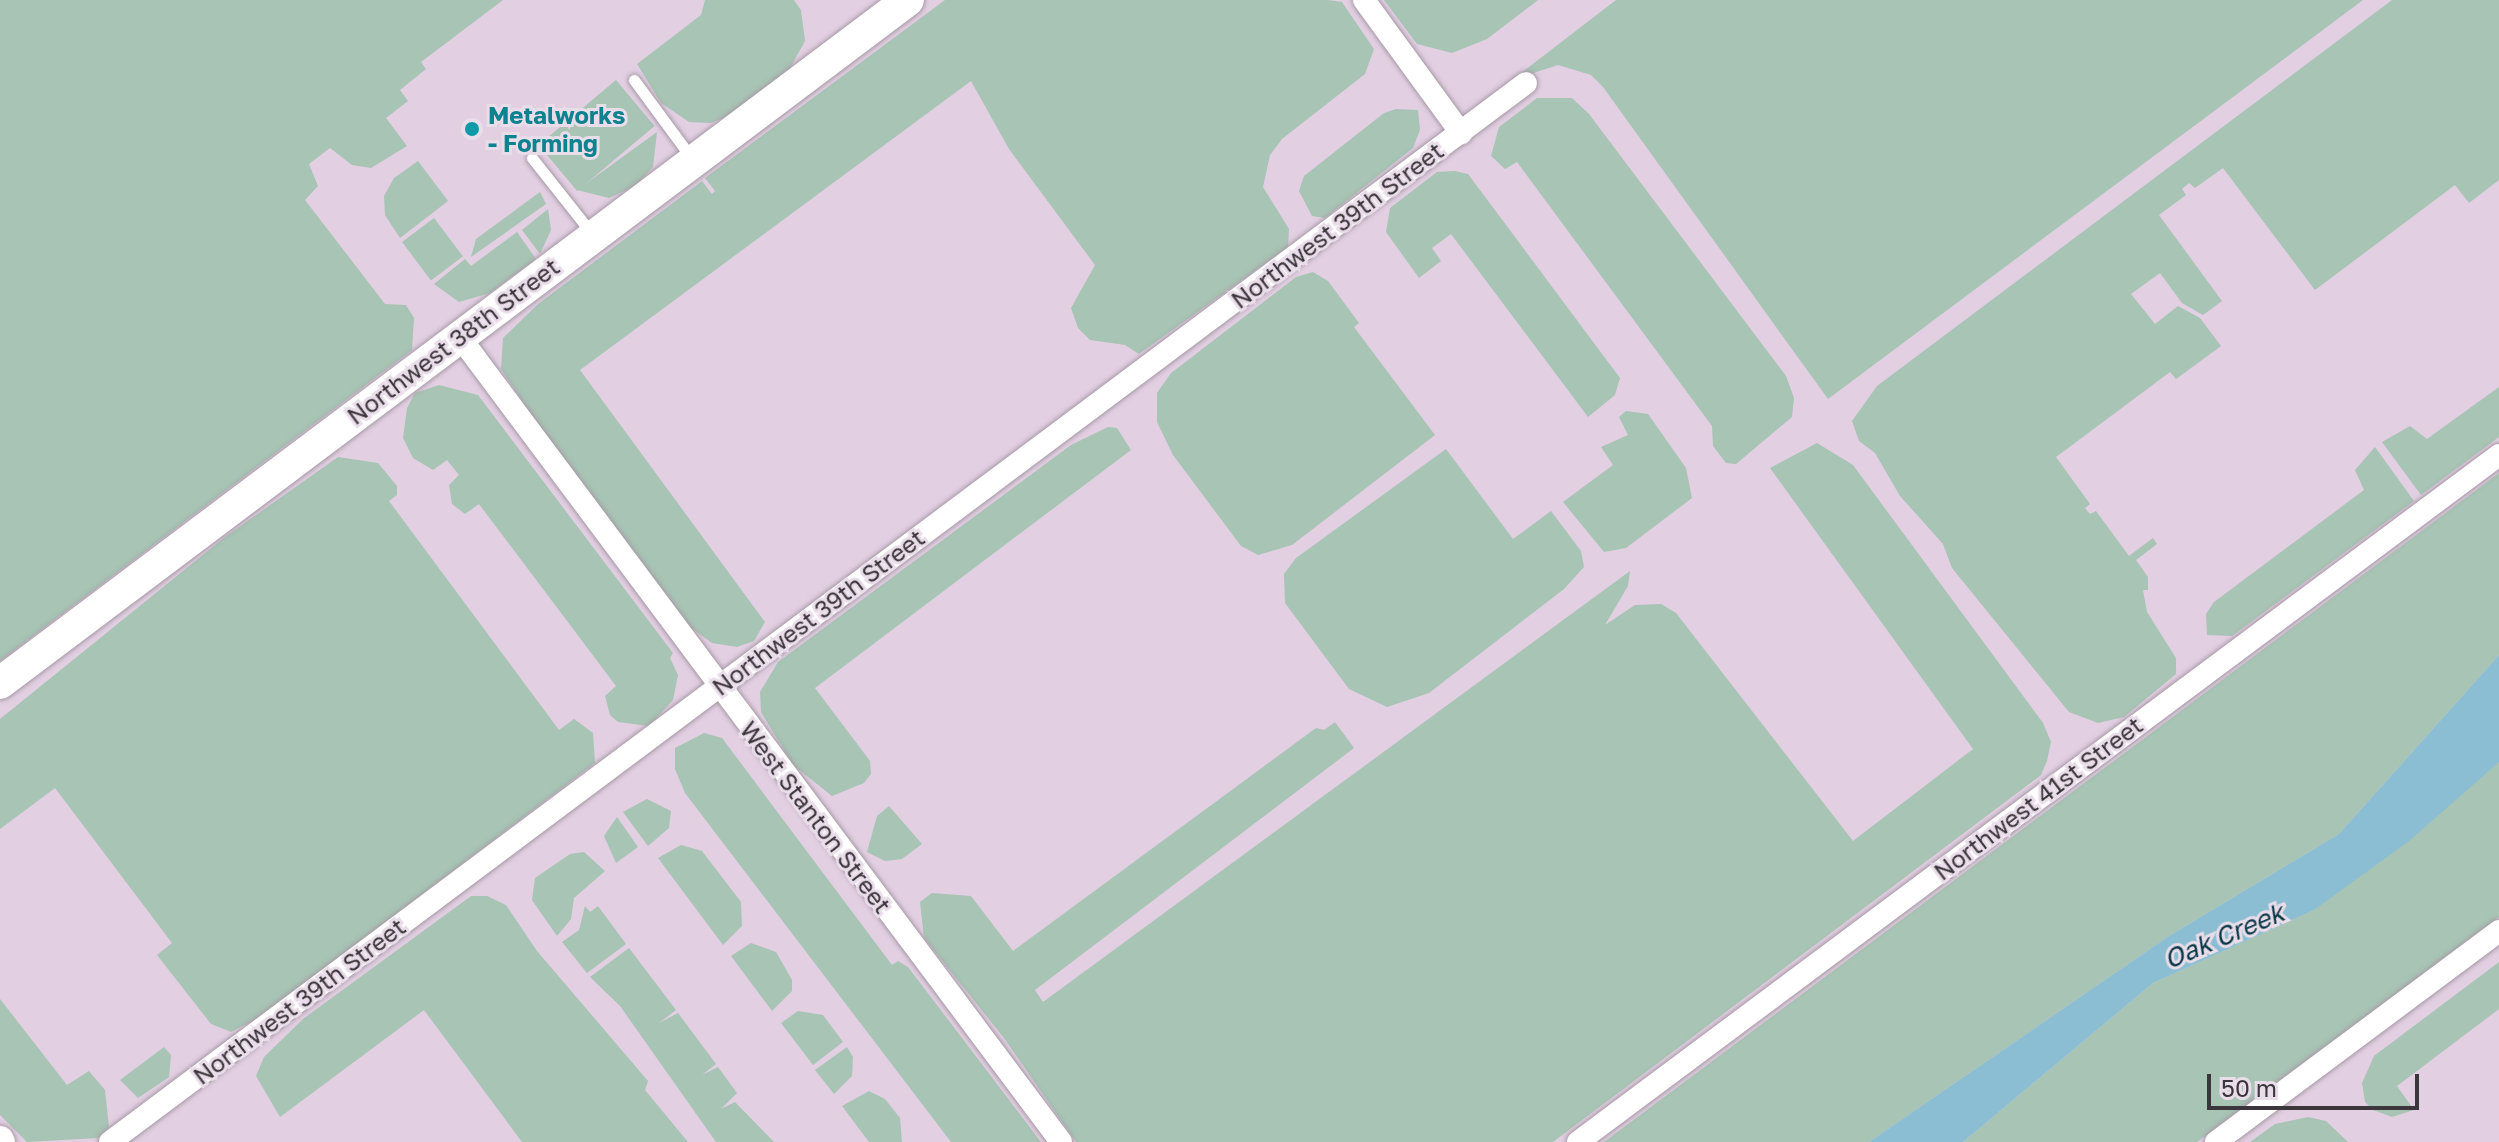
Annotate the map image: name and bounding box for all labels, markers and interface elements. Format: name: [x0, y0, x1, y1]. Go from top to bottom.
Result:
place label: Metalworks - Forming: [488, 101, 626, 157]
marker: Metalworks - Forming: [463, 120, 481, 138]
street label: Northwest 39th Street: [1225, 136, 1449, 314]
street label: Northwest 38th Street: [341, 252, 565, 430]
street label: Northwest 39th Street: [706, 523, 930, 701]
street label: Northwest 41st Street: [1928, 710, 2148, 886]
street label: West Stanton Street: [734, 715, 898, 919]
water label: Oak Creek: [2159, 897, 2289, 975]
street label: Northwest 39th Street: [187, 912, 411, 1090]
scale bar: [2211, 1058, 2423, 1108]
text: 50 m: [2221, 1073, 2277, 1102]

